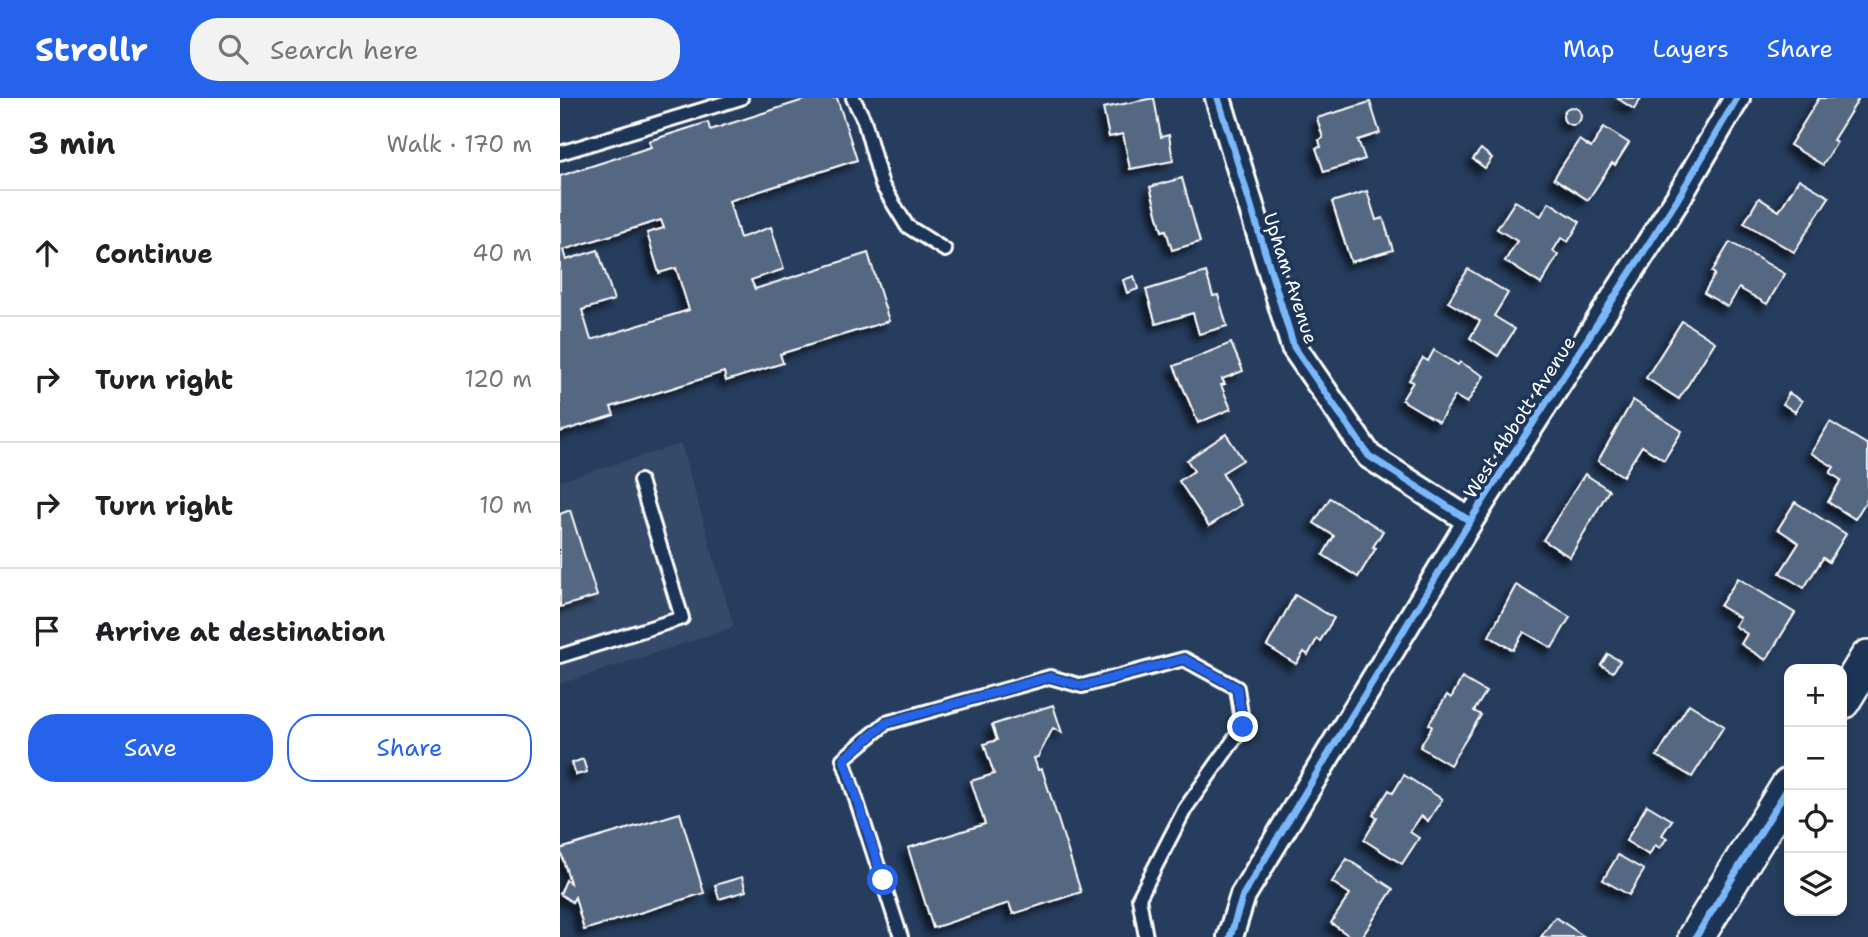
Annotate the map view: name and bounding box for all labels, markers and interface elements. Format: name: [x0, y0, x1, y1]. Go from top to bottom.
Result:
search box: [190, 18, 680, 81]
text: Strollr: [35, 27, 148, 72]
icon: search: [214, 30, 252, 68]
text: Search here: [270, 32, 419, 67]
text: Map: [1563, 33, 1614, 65]
text: Layers: [1652, 33, 1729, 65]
text: Share: [1767, 33, 1833, 65]
text: 3 min: [28, 123, 115, 164]
text: Walk · 170 m: [387, 129, 532, 159]
street label: Upham Avenue: [1258, 209, 1324, 347]
icon: ahead: [28, 234, 66, 272]
text: Continue: [95, 236, 213, 271]
text: 40 m: [472, 238, 532, 268]
street label: West Abbott Avenue: [1457, 331, 1581, 503]
icon: right: [28, 360, 66, 398]
text: Turn right: [95, 362, 233, 397]
text: 120 m: [464, 364, 532, 394]
icon: right: [28, 486, 66, 524]
text: Turn right: [95, 488, 233, 523]
text: 10 m: [479, 490, 532, 520]
icon: arrive: [28, 612, 66, 650]
text: Arrive at destination: [95, 614, 385, 649]
map controls: [1784, 664, 1847, 916]
button: +: [1784, 664, 1847, 727]
route end: [1227, 711, 1258, 742]
button: Save: [28, 714, 273, 782]
button: Share: [287, 714, 532, 782]
button: −: [1784, 727, 1847, 790]
button: locate: [1784, 790, 1847, 853]
button: layers: [1784, 853, 1847, 916]
route start: [867, 864, 898, 895]

